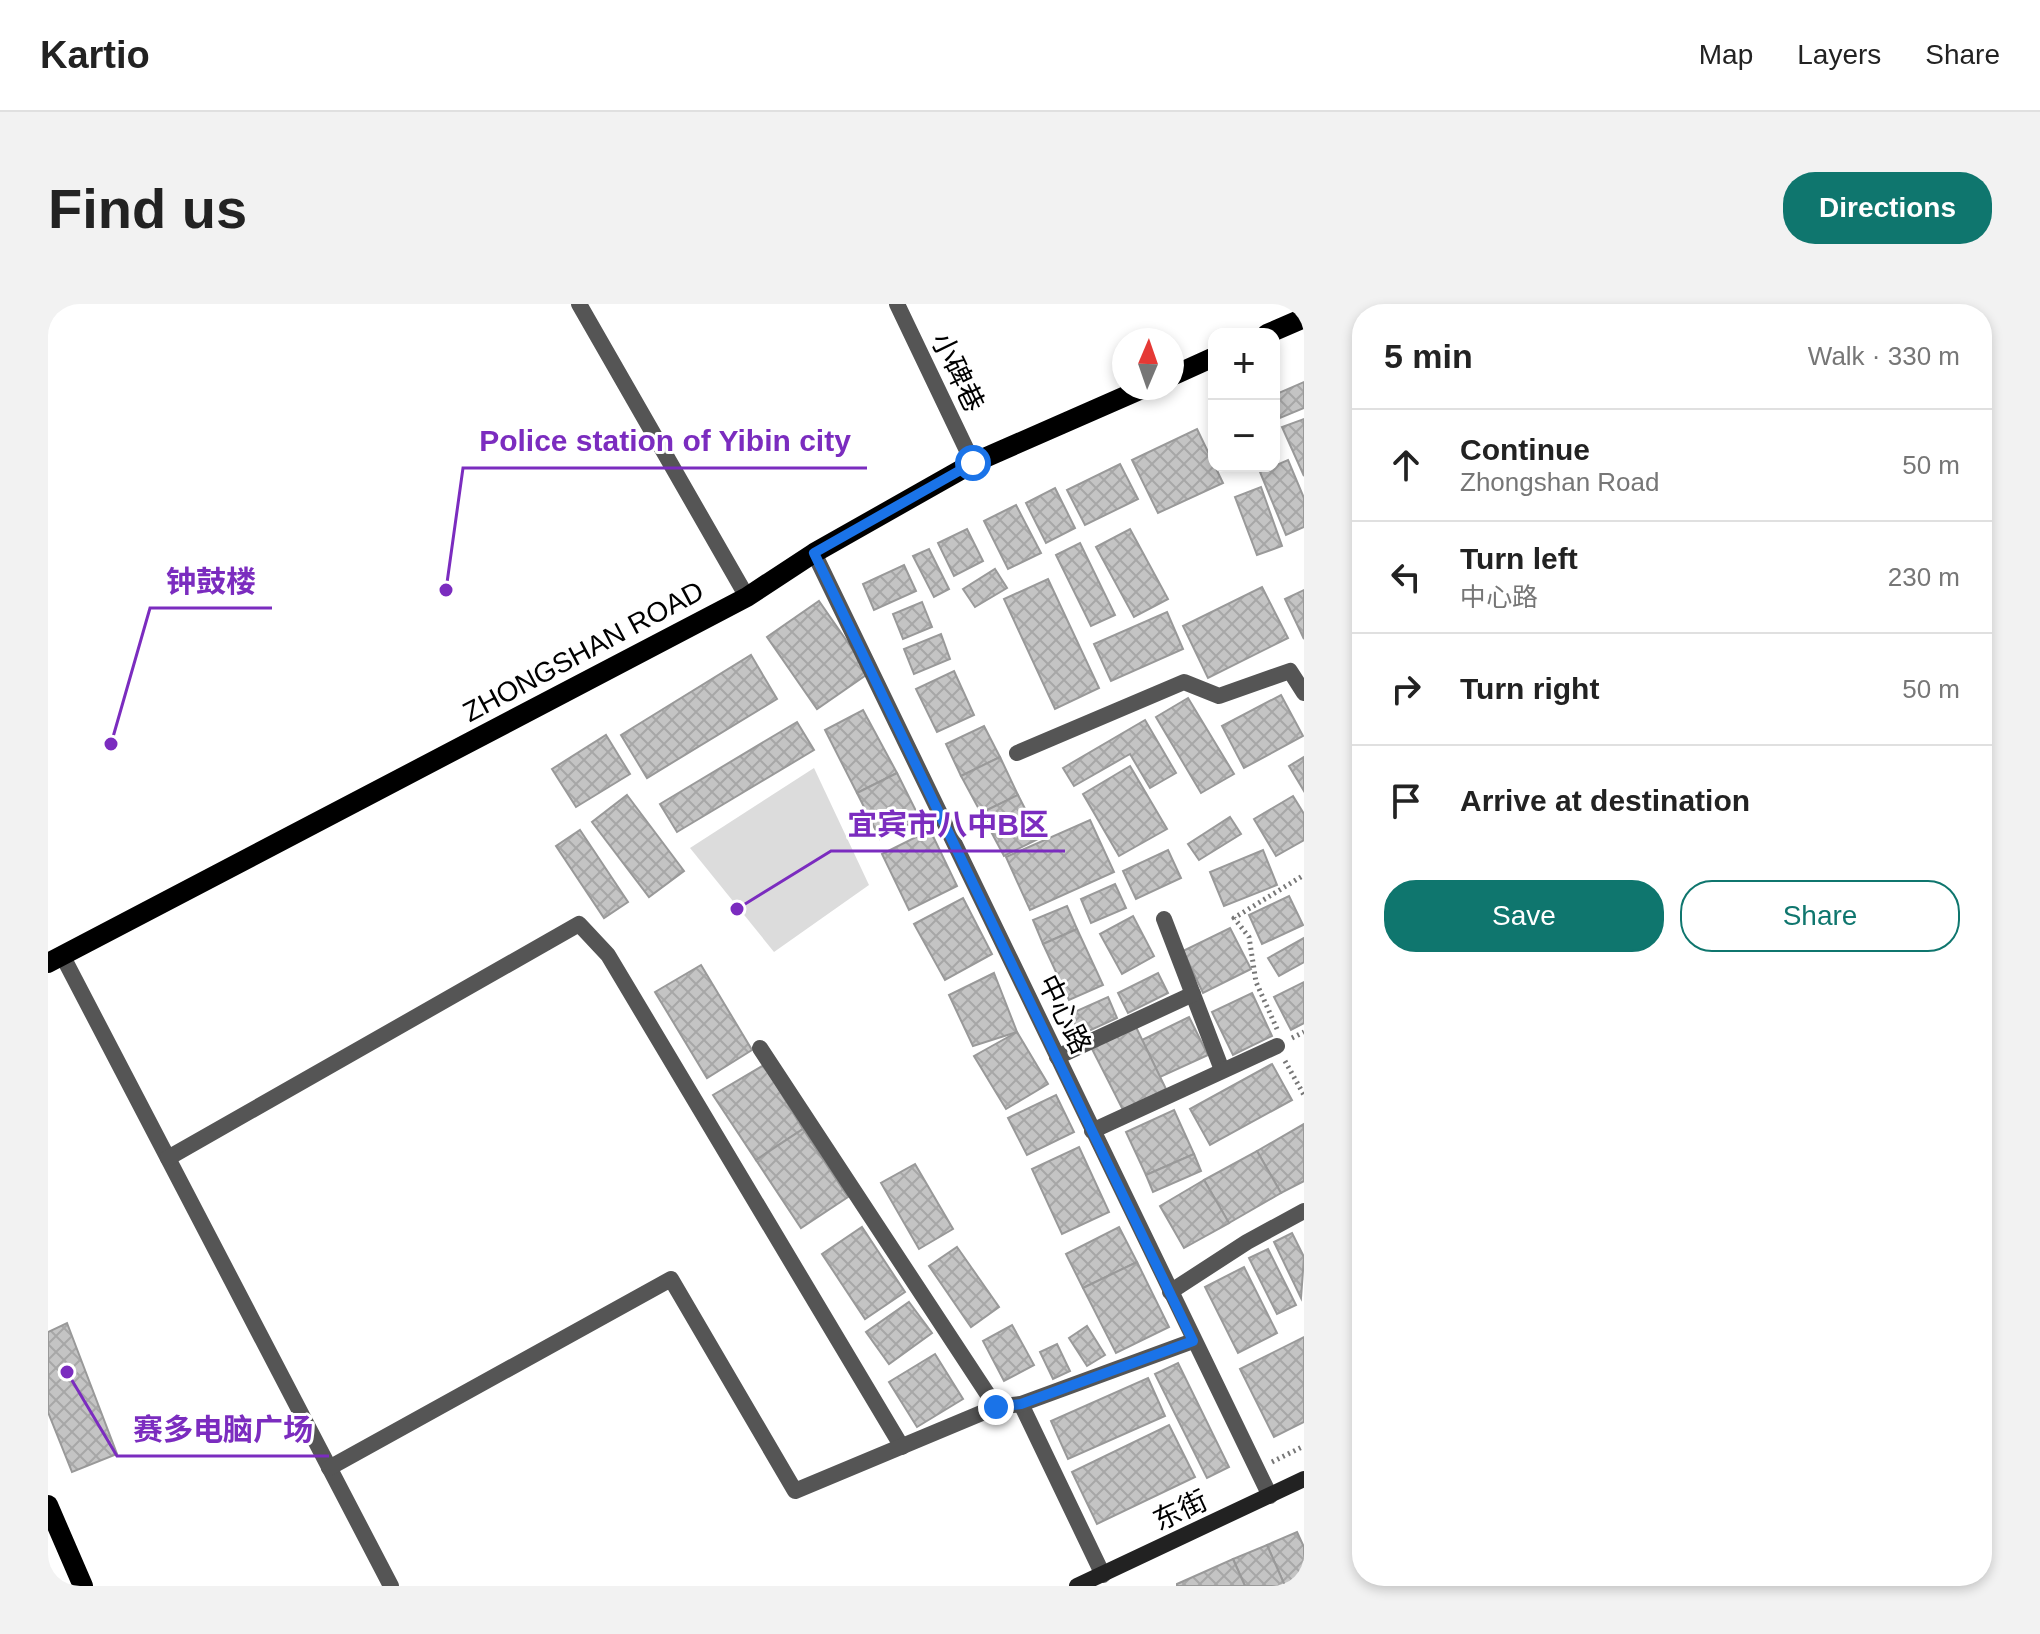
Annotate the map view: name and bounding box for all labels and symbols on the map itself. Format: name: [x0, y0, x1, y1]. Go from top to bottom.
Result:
street label: 小碑巷: [925, 328, 990, 417]
north arrow: [1112, 328, 1184, 400]
callout: Police station of Yibin city: [463, 414, 867, 468]
text: Police station of Yibin city: [479, 424, 851, 457]
route start: [955, 445, 991, 481]
callout: 钟鼓楼: [150, 554, 272, 608]
text: 钟鼓楼: [166, 565, 256, 598]
street label: ZHONGSHAN ROAD: [458, 575, 709, 728]
callout: 宜宾市八中B区: [831, 797, 1065, 851]
text: 宜宾市八中B区: [847, 808, 1049, 841]
street label: 中心路: [1032, 970, 1097, 1059]
route end: [978, 1389, 1014, 1425]
callout: 赛多电脑广场: [117, 1402, 329, 1456]
text: 赛多电脑广场: [133, 1413, 313, 1446]
street label: 东街: [1148, 1485, 1212, 1536]

